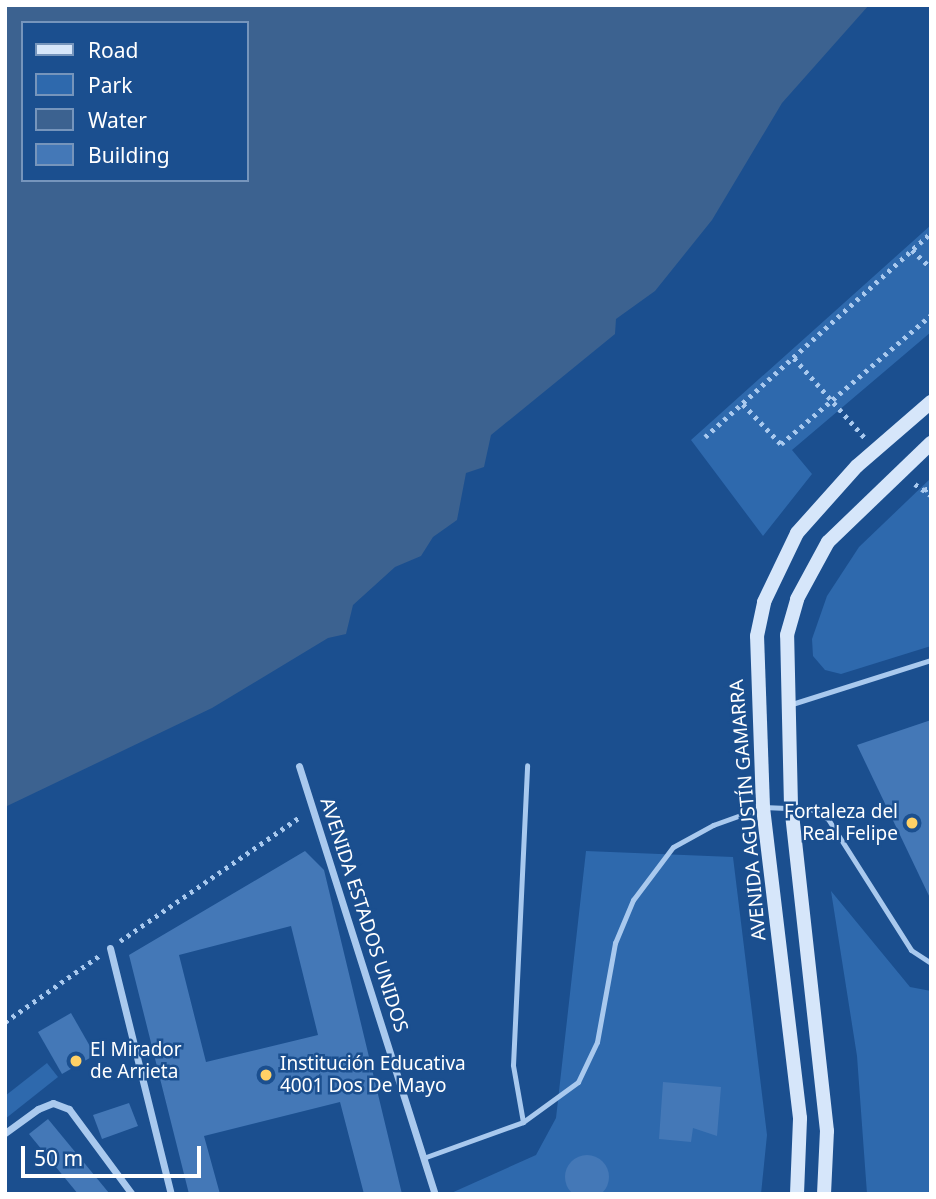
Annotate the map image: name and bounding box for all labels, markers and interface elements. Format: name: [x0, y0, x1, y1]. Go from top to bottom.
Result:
legend: [21, 21, 248, 182]
text: Road: [88, 36, 138, 64]
text: Park: [88, 71, 132, 99]
text: Water: [88, 106, 147, 134]
text: Building: [88, 141, 170, 169]
street label: AVENIDA AGUSTÍN GAMARRA: [725, 678, 771, 942]
street label: AVENIDA ESTADOS UNIDOS: [315, 795, 413, 1035]
place label: Fortaleza del Real Felipe: [784, 801, 898, 845]
marker: Fortaleza del Real Felipe: [904, 815, 920, 831]
place label: El Mirador de Arrieta: [90, 1039, 182, 1083]
marker: El Mirador de Arrieta: [68, 1053, 84, 1069]
place label: Institución Educativa 4001 Dos De Mayo: [280, 1053, 466, 1097]
marker: Institución Educativa 4001 Dos De Mayo: [258, 1067, 274, 1083]
scale bar: [24, 1132, 205, 1176]
text: 50 m: [34, 1144, 83, 1172]

